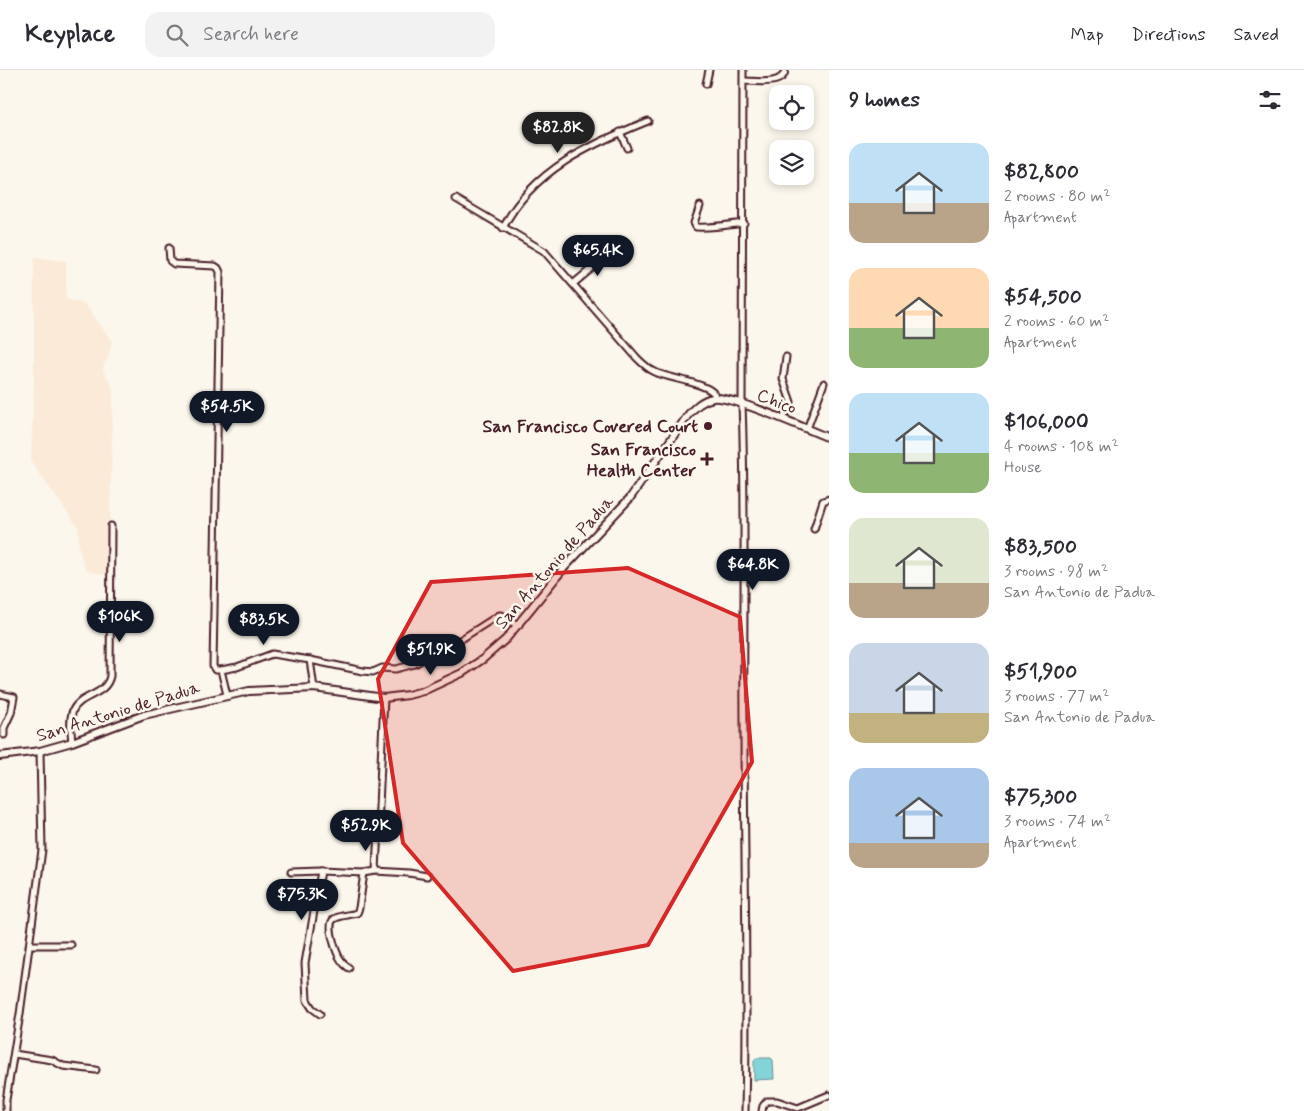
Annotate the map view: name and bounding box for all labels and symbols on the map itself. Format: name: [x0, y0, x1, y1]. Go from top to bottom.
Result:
pin: $82.8K: [517, 112, 599, 154]
pin: $65.4K: [557, 234, 639, 277]
street label: Chico: [753, 383, 800, 420]
pin: $54.5K: [186, 390, 268, 433]
place label: San Francisco Covered Court: [482, 415, 698, 439]
marker: San Francisco Covered Court: [702, 420, 714, 432]
place label: San Francisco Health Center: [587, 438, 696, 483]
marker: San Francisco Health Center: [700, 452, 714, 466]
street label: San Antonio de Padua: [490, 491, 620, 635]
pin: $64.8K: [712, 548, 794, 591]
pin: $106K: [85, 600, 155, 643]
pin: $83.5K: [223, 604, 305, 646]
pin: $51.9K: [390, 634, 472, 676]
street label: San Antonio de Padua: [34, 676, 203, 748]
pin: $52.9K: [325, 810, 407, 852]
pin: $75.3K: [261, 878, 343, 921]

